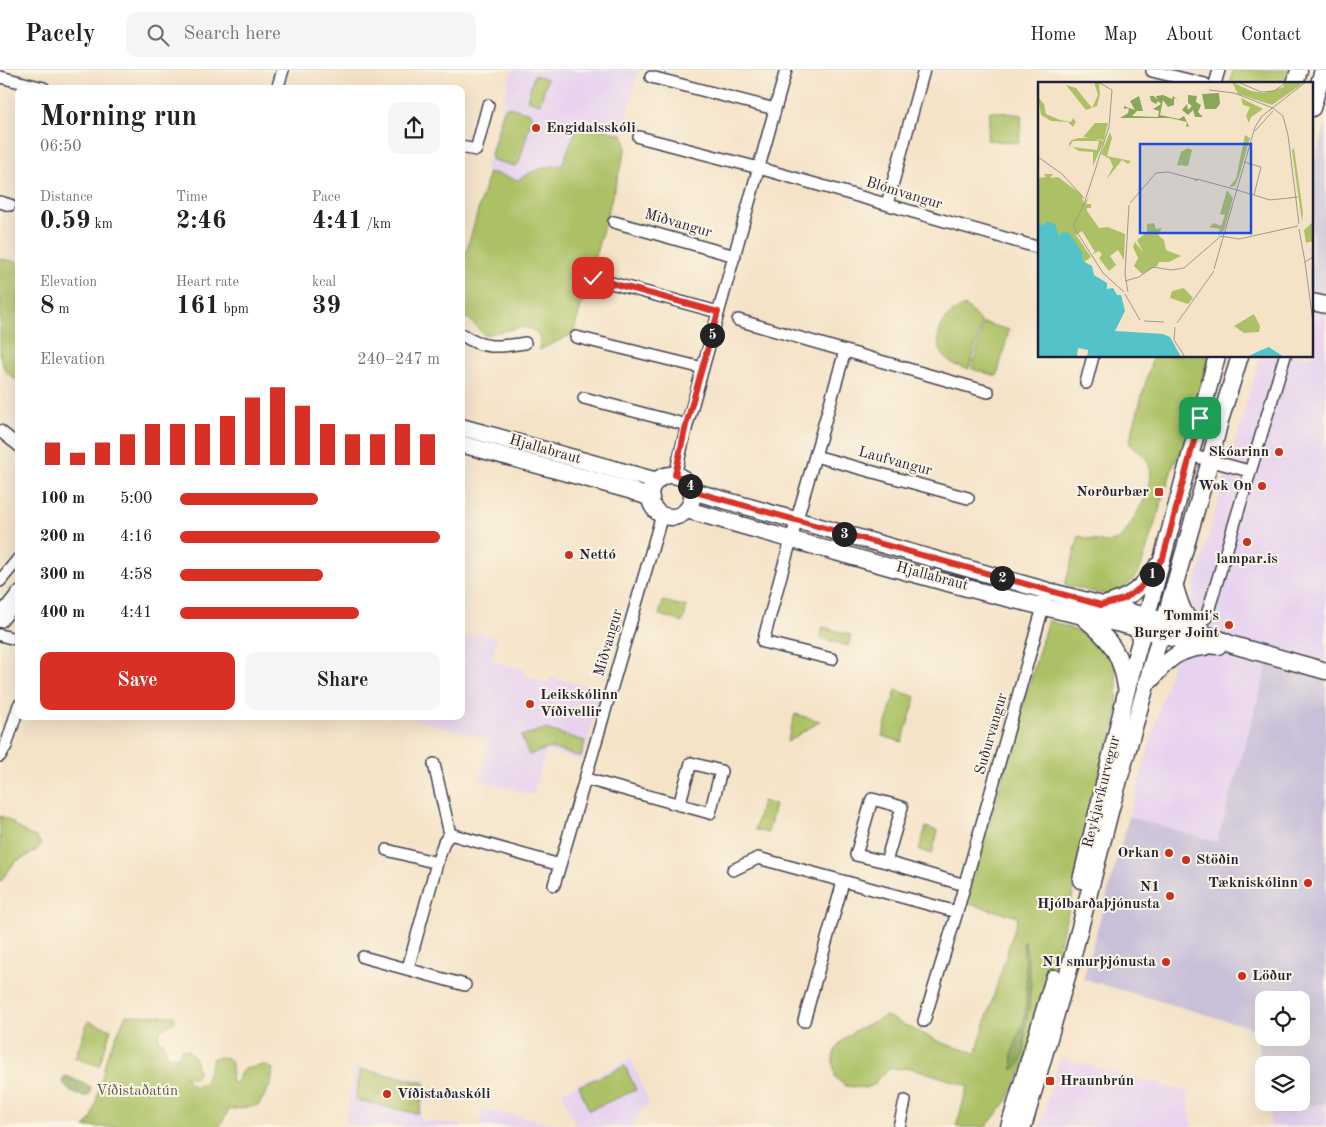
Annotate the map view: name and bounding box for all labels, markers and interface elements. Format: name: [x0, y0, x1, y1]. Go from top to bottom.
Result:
search box: [126, 12, 476, 57]
icon: search: [144, 21, 172, 49]
text: Pacely: [25, 23, 96, 47]
text: Search here: [184, 25, 281, 44]
text: Home: [1030, 26, 1076, 44]
text: Map: [1104, 26, 1137, 44]
text: About: [1165, 26, 1213, 44]
text: Contact: [1241, 26, 1301, 44]
inset map: [1038, 82, 1314, 358]
button: share: [388, 102, 440, 154]
text: Morning run: [40, 104, 197, 132]
place label: Engidalsskóli: [546, 121, 636, 136]
marker: Engidalsskóli: [530, 122, 542, 134]
text: 06:50: [40, 139, 82, 155]
street label: Blómvangur: [864, 175, 944, 213]
text: Distance: [40, 190, 93, 204]
text: Time: [176, 190, 207, 204]
text: Pace: [312, 190, 340, 204]
street label: Miðvangur: [643, 207, 713, 241]
text: 0.59: [40, 209, 91, 234]
text: 2:46: [176, 209, 227, 234]
text: 4:41: [312, 209, 363, 234]
text: km: [91, 217, 113, 231]
text: /km: [363, 217, 391, 231]
pin: [572, 257, 614, 299]
icon: check: [579, 264, 607, 292]
text: Elevation: [40, 275, 97, 289]
text: Heart rate: [176, 275, 239, 289]
text: kcal: [312, 275, 336, 289]
text: 8: [40, 294, 55, 319]
text: 161: [176, 294, 220, 319]
text: 39: [312, 294, 341, 319]
text: m: [55, 302, 70, 316]
text: bpm: [220, 302, 249, 316]
pin: 5: [700, 322, 724, 348]
text: 5: [708, 328, 717, 342]
text: Elevation: [40, 352, 105, 368]
text: 240–247 m: [357, 352, 440, 368]
pin: [1179, 397, 1221, 439]
icon: arrive: [1186, 404, 1214, 432]
street label: Hjallabraut: [507, 433, 583, 467]
street label: Laufvangur: [857, 445, 933, 479]
place label: Skóarinn: [1208, 445, 1269, 460]
marker: Skóarinn: [1273, 446, 1285, 458]
pin: 4: [678, 474, 702, 498]
text: 4: [686, 479, 695, 493]
place label: Wok On: [1198, 479, 1252, 494]
marker: Wok On: [1256, 480, 1268, 492]
place label: Norðurbær: [1076, 485, 1149, 500]
marker: Norðurbær: [1153, 486, 1165, 498]
text: 100 m: [40, 491, 85, 507]
text: 5:00: [120, 491, 152, 507]
pin: 3: [832, 522, 856, 546]
text: 3: [840, 527, 849, 541]
text: 200 m: [40, 529, 85, 545]
text: 4:16: [120, 529, 152, 545]
marker: lampar.is: [1241, 536, 1253, 548]
place label: Nettó: [579, 548, 616, 563]
marker: Nettó: [563, 549, 575, 561]
place label: lampar.is: [1216, 552, 1278, 567]
street label: Hjallabraut: [894, 560, 970, 594]
pin: 1: [1140, 562, 1164, 586]
pin: 2: [990, 566, 1014, 590]
text: 300 m: [40, 567, 85, 583]
text: 4:58: [120, 567, 152, 583]
text: 1: [1148, 567, 1157, 581]
text: 2: [998, 571, 1007, 585]
text: 400 m: [40, 605, 85, 621]
text: 4:41: [120, 605, 152, 621]
street label: Miðvangur: [592, 608, 626, 678]
place label: Tommi's Burger Joint: [1134, 609, 1220, 641]
marker: Tommi's Burger Joint: [1223, 619, 1235, 631]
button: Save: [40, 652, 235, 710]
button: Share: [245, 652, 440, 710]
place label: Leikskólinn Víðivellir: [540, 688, 618, 720]
street label: Suðurvangur: [973, 691, 1011, 777]
marker: Leikskólinn Víðivellir: [524, 698, 536, 710]
street label: Reykjavíkurvegur: [1081, 734, 1123, 850]
place label: Orkan: [1117, 846, 1159, 861]
marker: Orkan: [1163, 847, 1175, 859]
place label: Stöðin: [1196, 853, 1239, 868]
marker: Stöðin: [1180, 854, 1192, 866]
place label: Tækniskólinn: [1208, 876, 1298, 891]
marker: Tækniskólinn: [1302, 877, 1314, 889]
place label: N1 Hjólbarðaþjónusta: [1037, 880, 1160, 912]
marker: N1 Hjólbarðaþjónusta: [1164, 890, 1176, 902]
place label: N1 smurþjónusta: [1042, 955, 1156, 970]
marker: N1 smurþjónusta: [1160, 956, 1172, 968]
place label: Löður: [1252, 969, 1293, 984]
marker: Löður: [1236, 970, 1248, 982]
map controls: [1255, 991, 1310, 1111]
button: locate: [1255, 991, 1310, 1046]
button: layers: [1255, 1056, 1310, 1111]
place label: Hraunbrún: [1060, 1074, 1134, 1089]
marker: Hraunbrún: [1044, 1075, 1056, 1087]
park label: Víðistaðatún: [96, 1084, 178, 1099]
place label: Víðistaðaskóli: [397, 1087, 490, 1102]
marker: Víðistaðaskóli: [381, 1088, 393, 1100]

